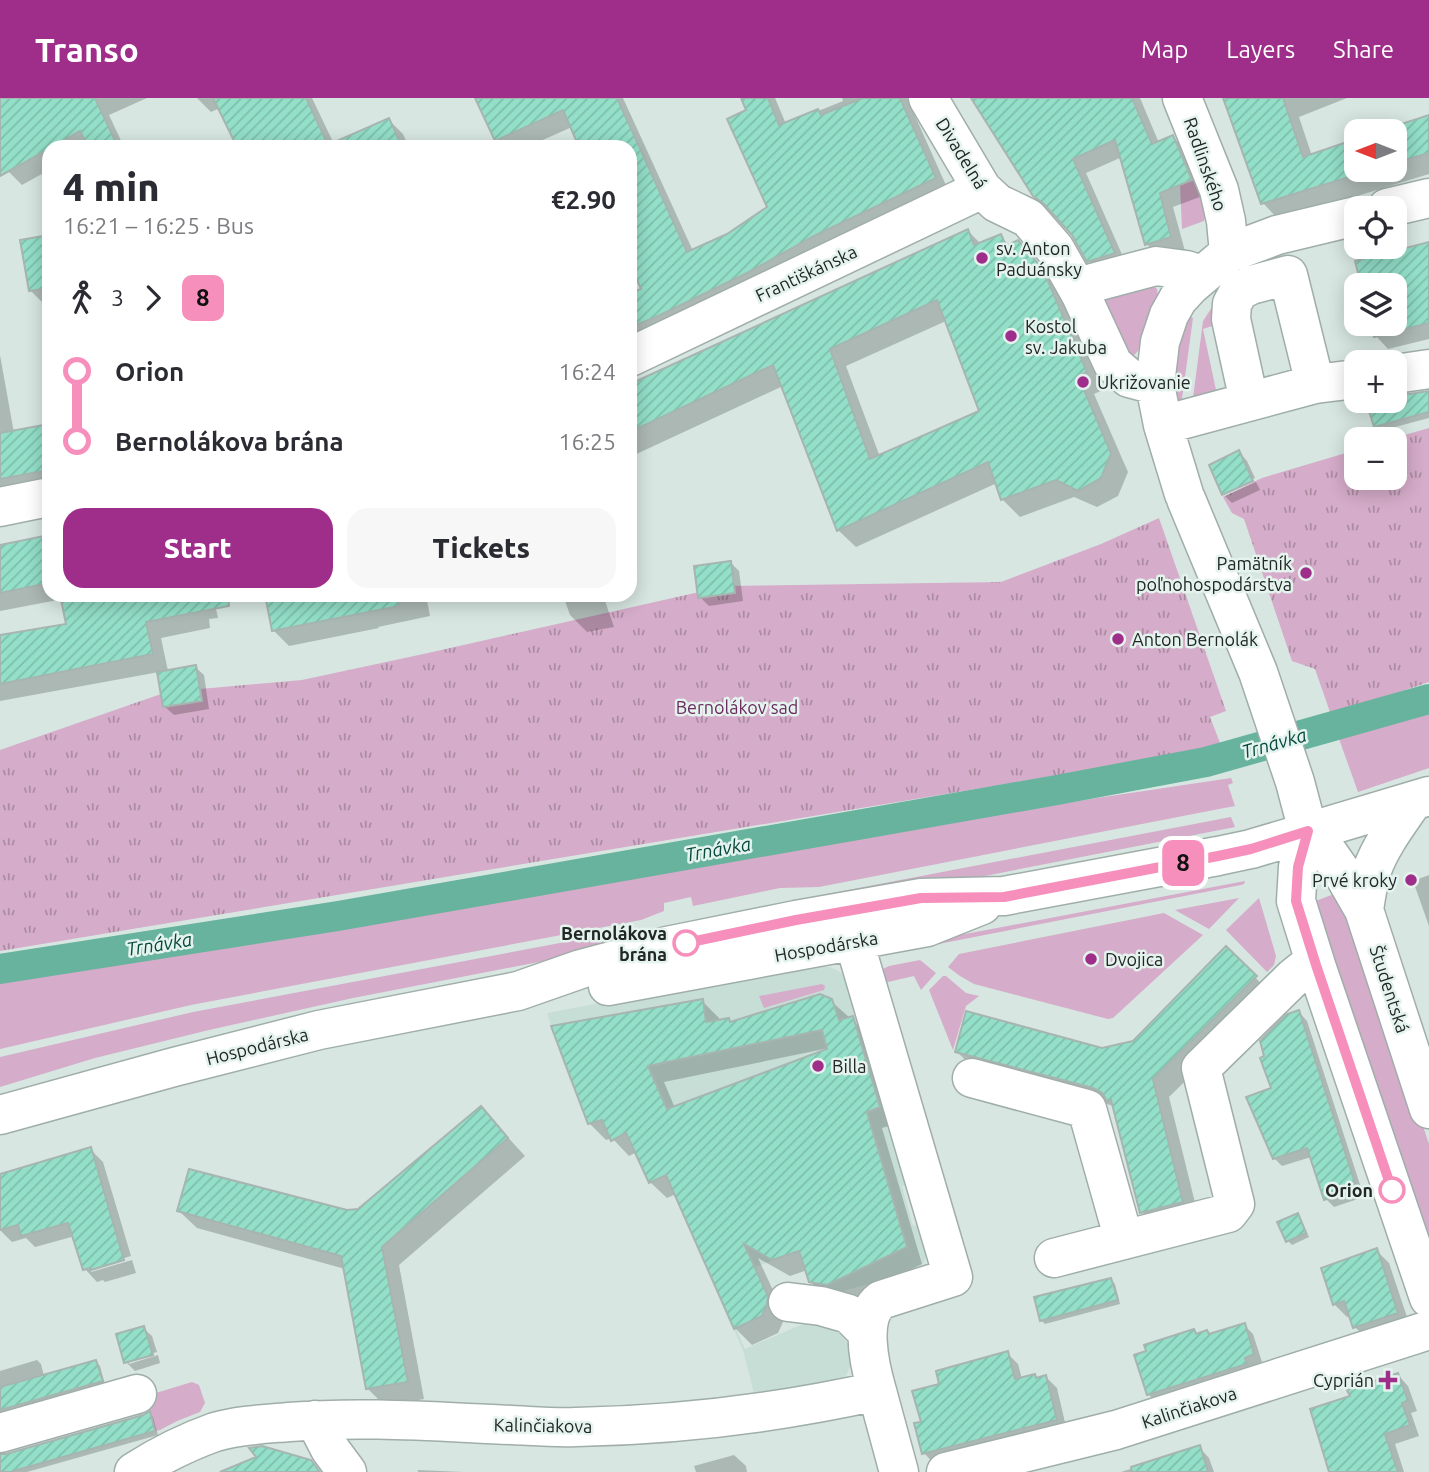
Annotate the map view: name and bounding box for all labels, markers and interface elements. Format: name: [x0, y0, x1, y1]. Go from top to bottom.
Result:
text: Transo: [35, 31, 139, 68]
text: Map: [1141, 36, 1188, 63]
text: Layers: [1226, 36, 1295, 63]
text: Share: [1333, 36, 1394, 63]
street label: Divadelná: [932, 114, 992, 192]
street label: Radlinského: [1181, 115, 1231, 213]
north arrow: [1344, 119, 1407, 182]
map controls: [1344, 119, 1407, 490]
text: 4 min: [63, 166, 160, 208]
text: €2.90: [551, 185, 616, 214]
button: locate: [1344, 196, 1407, 259]
text: 16:21 – 16:25 · Bus: [63, 213, 254, 238]
place label: sv. Anton Paduánsky: [996, 238, 1082, 279]
street label: Františkánska: [752, 241, 860, 305]
marker: sv. Anton Paduánsky: [974, 250, 990, 266]
button: layers: [1344, 273, 1407, 336]
icon: walk: [63, 279, 101, 317]
icon: forward: [134, 279, 172, 317]
text: 8: [196, 284, 210, 311]
text: 3: [111, 285, 124, 310]
place label: Kostol sv. Jakuba: [1025, 316, 1107, 357]
marker: Kostol sv. Jakuba: [1003, 328, 1019, 344]
button: +: [1344, 350, 1407, 413]
text: Orion: [115, 357, 184, 386]
text: 16:24: [558, 359, 616, 384]
place label: Ukrižovanie: [1097, 372, 1191, 392]
marker: Ukrižovanie: [1075, 374, 1091, 390]
text: Bernolákova brána: [115, 427, 344, 456]
button: −: [1344, 427, 1407, 490]
text: 16:25: [558, 429, 616, 454]
button: Start: [63, 508, 333, 588]
button: Tickets: [347, 508, 616, 588]
place label: Pamätník poľnohospodárstva: [1136, 553, 1292, 594]
marker: Pamätník poľnohospodárstva: [1298, 565, 1314, 581]
place label: Anton Bernolák: [1132, 629, 1258, 649]
marker: Anton Bernolák: [1110, 631, 1126, 647]
park label: Bernolákov sad: [676, 697, 798, 717]
water label: Trnávka: [1239, 723, 1309, 763]
water label: Trnávka: [683, 832, 753, 866]
line badge: 8: [1160, 840, 1206, 886]
text: 8: [1176, 849, 1190, 876]
place label: Prvé kroky: [1312, 870, 1397, 890]
marker: Prvé kroky: [1403, 872, 1419, 888]
place label: Bernolákova brána: [561, 923, 667, 964]
street label: Hospodárska: [773, 927, 879, 965]
water label: Trnávka: [125, 928, 193, 960]
marker: Bernolákova brána: [673, 930, 699, 956]
street label: Študentská: [1366, 942, 1414, 1035]
place label: Dvojica: [1105, 949, 1163, 969]
marker: Dvojica: [1083, 951, 1099, 967]
street label: Hospodárska: [204, 1024, 310, 1068]
place label: Billa: [832, 1056, 867, 1076]
marker: Billa: [810, 1058, 826, 1074]
marker: Orion: [1379, 1177, 1405, 1203]
place label: Orion: [1325, 1180, 1373, 1200]
place label: Cyprián: [1313, 1370, 1374, 1390]
marker: Cyprián: [1380, 1372, 1396, 1388]
street label: Kalinčiakova: [1139, 1382, 1239, 1432]
street label: Kalinčiakova: [493, 1414, 593, 1436]

